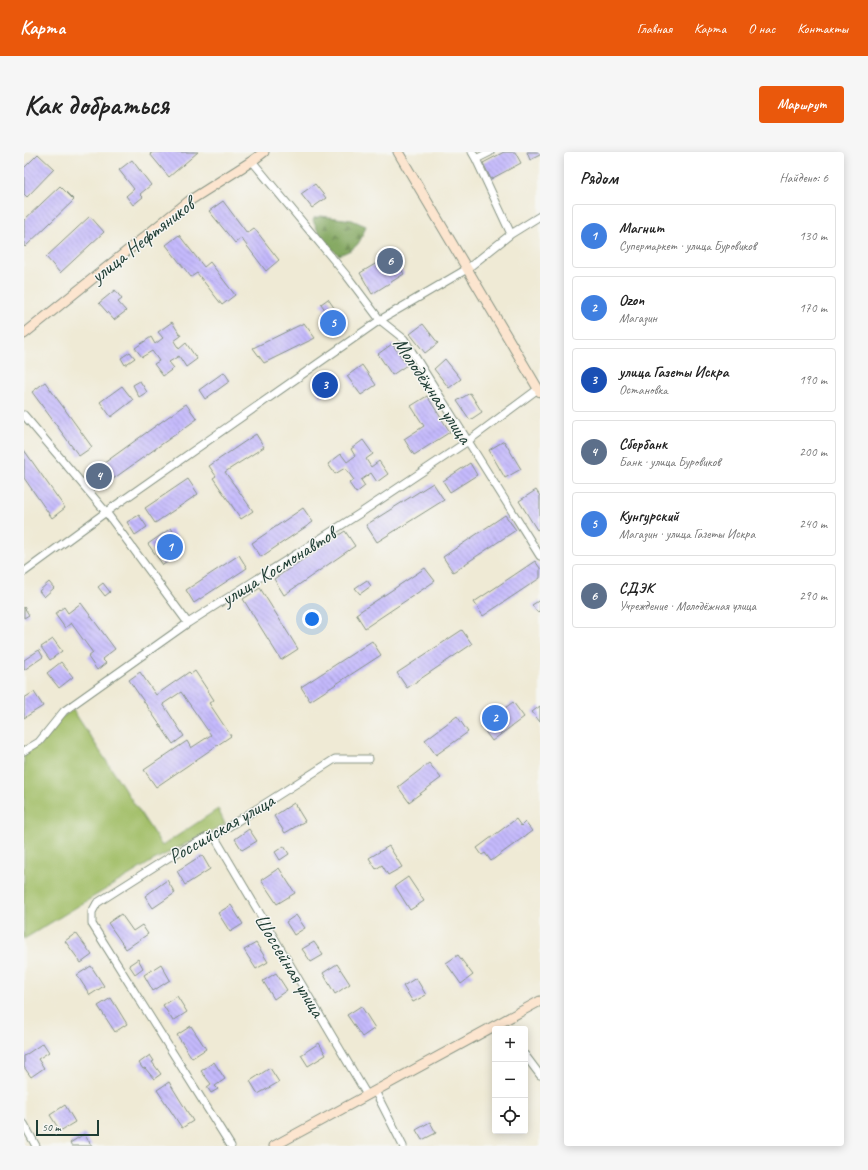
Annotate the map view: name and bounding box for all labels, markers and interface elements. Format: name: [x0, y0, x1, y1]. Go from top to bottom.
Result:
text: Карта: [20, 16, 65, 40]
text: Главная: [637, 20, 672, 37]
text: Карта: [694, 20, 726, 37]
text: О нас: [748, 20, 775, 37]
text: Контакты: [797, 20, 848, 37]
button: Маршрут: [759, 86, 844, 123]
text: Как добраться: [24, 87, 169, 122]
text: Рядом: [580, 168, 618, 189]
text: Найдено: 6: [780, 170, 828, 186]
street label: улица Нефтяников: [85, 189, 203, 289]
text: Магнит: [619, 219, 664, 238]
text: 1: [591, 228, 597, 244]
text: 130 m: [799, 228, 827, 244]
text: Супермаркет · улица Буровиков: [619, 238, 756, 254]
pin: 6: [377, 246, 403, 276]
text: Ozon: [619, 291, 644, 310]
text: 2: [591, 300, 597, 316]
text: 170 m: [799, 300, 827, 316]
pin: 5: [320, 308, 346, 338]
text: Магазин: [619, 310, 657, 326]
street label: Молодёжная улица: [388, 332, 479, 450]
text: улица Газеты Искра: [619, 363, 729, 382]
pin: 3: [312, 370, 338, 400]
text: 3: [591, 372, 597, 388]
text: 190 m: [799, 372, 827, 388]
text: Остановка: [619, 382, 668, 398]
text: Сбербанк: [619, 435, 667, 454]
text: 4: [591, 444, 597, 460]
text: 200 m: [799, 444, 827, 460]
text: Банк · улица Буровиков: [619, 454, 720, 470]
pin: 4: [86, 461, 112, 491]
text: Кунгурский: [619, 507, 679, 526]
text: 5: [591, 516, 597, 532]
text: 240 m: [799, 516, 827, 532]
street label: улица Космонавтов: [216, 520, 343, 612]
text: Магазин · улица Газеты Искра: [619, 526, 755, 542]
pin: 1: [157, 532, 183, 562]
text: СДЭК: [619, 579, 653, 598]
text: 6: [591, 588, 597, 604]
text: 290 m: [799, 588, 827, 604]
text: Учреждение · Молодёжная улица: [619, 598, 756, 614]
your location: [302, 609, 322, 629]
pin: 2: [482, 703, 508, 733]
street label: Российская улица: [164, 787, 280, 869]
street label: Шоссейная улица: [249, 909, 331, 1023]
map controls: [492, 1026, 528, 1134]
button: +: [492, 1026, 528, 1062]
button: −: [492, 1062, 528, 1098]
button: locate: [492, 1098, 528, 1134]
scale bar: [36, 1118, 99, 1137]
text: 50 m: [42, 1120, 61, 1134]

